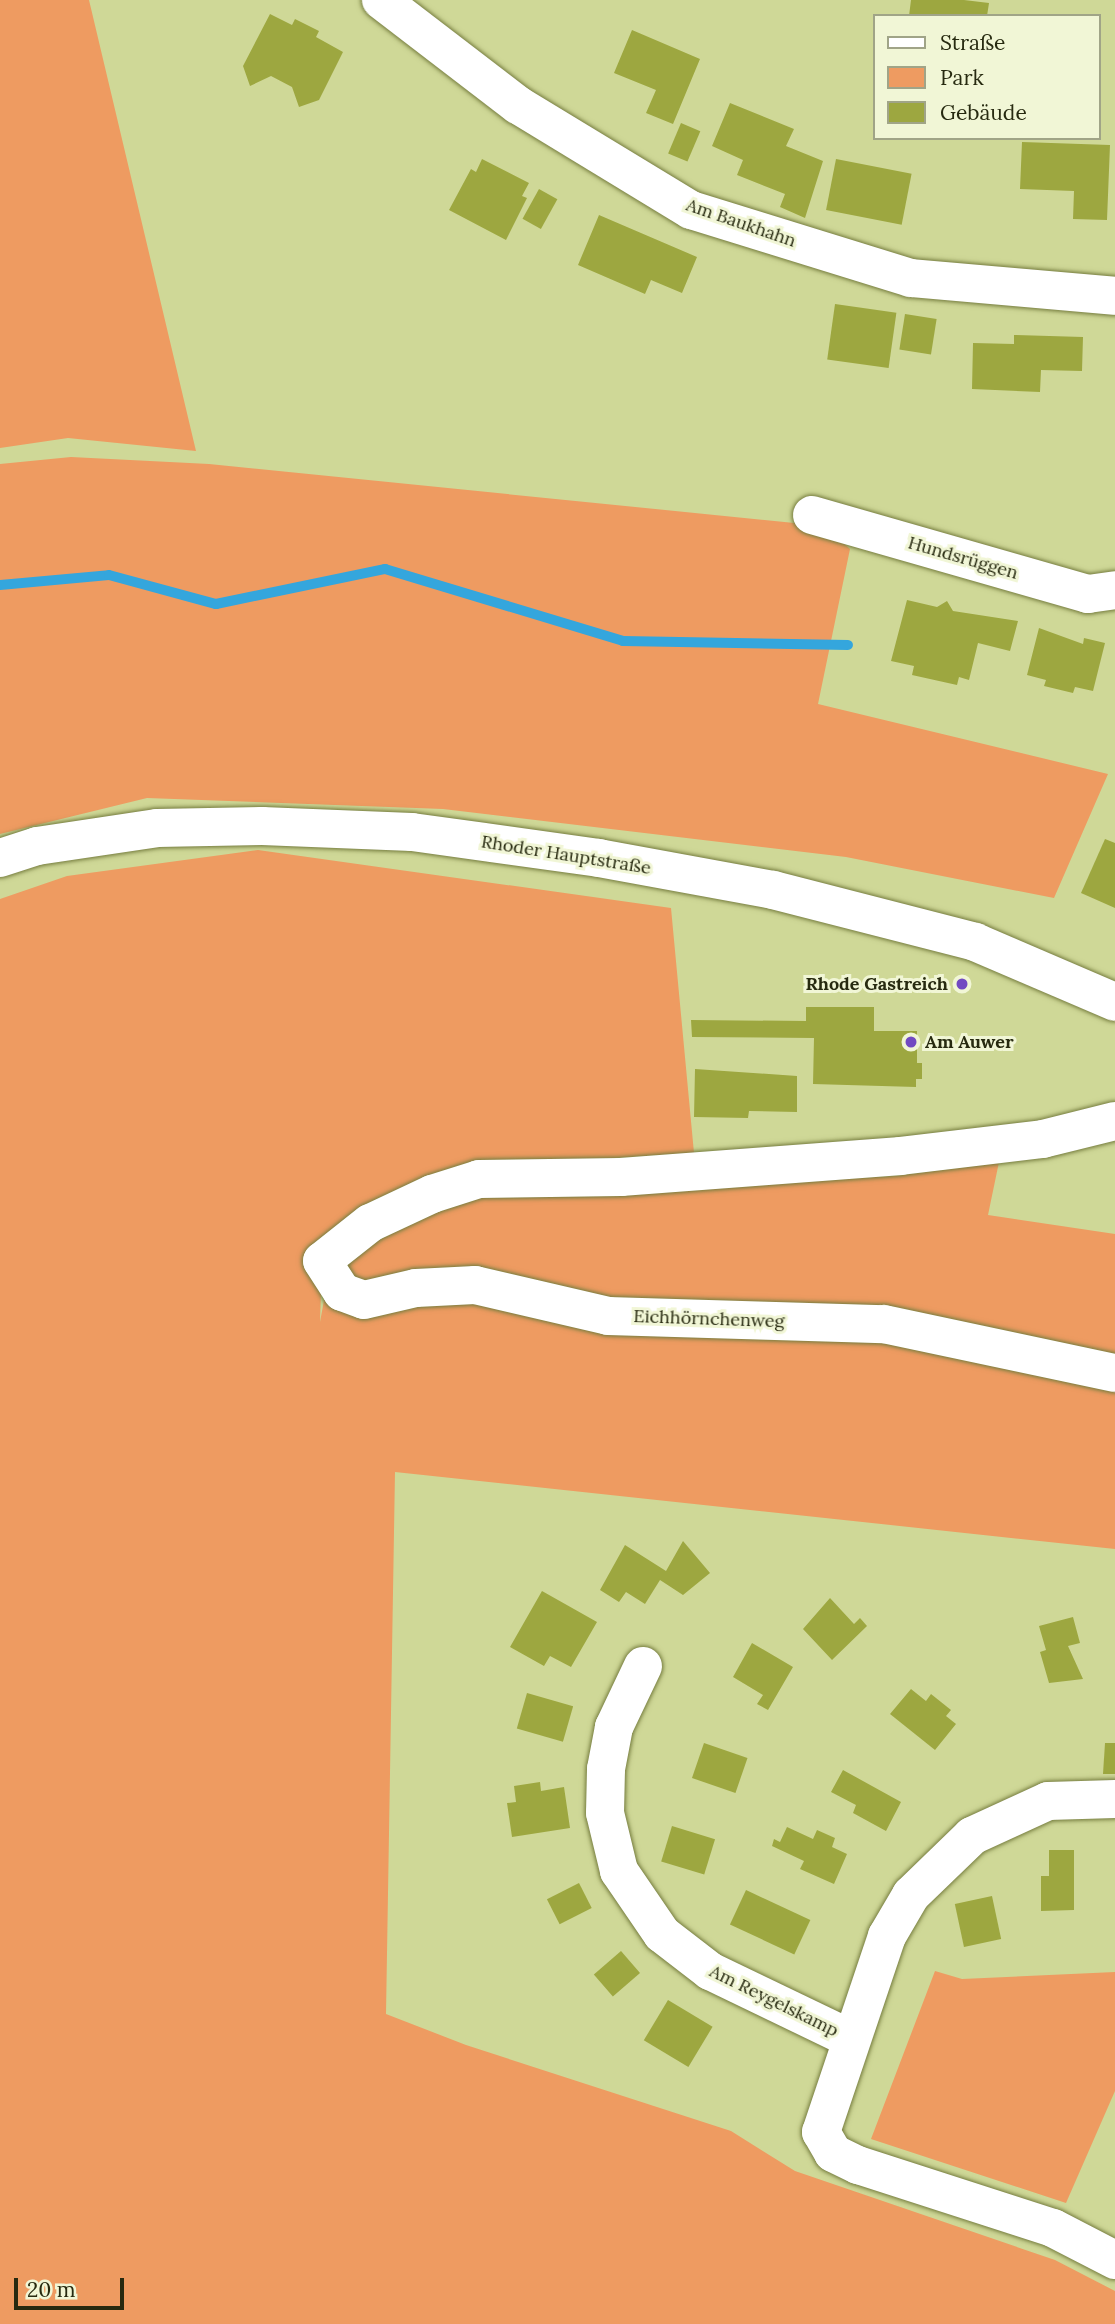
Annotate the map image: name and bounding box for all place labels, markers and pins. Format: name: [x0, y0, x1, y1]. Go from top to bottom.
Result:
place label: Rhode Gastreich: [805, 973, 948, 995]
marker: Rhode Gastreich: [954, 976, 970, 992]
place label: Am Auwer: [925, 1031, 1014, 1053]
marker: Am Auwer: [903, 1034, 919, 1050]

